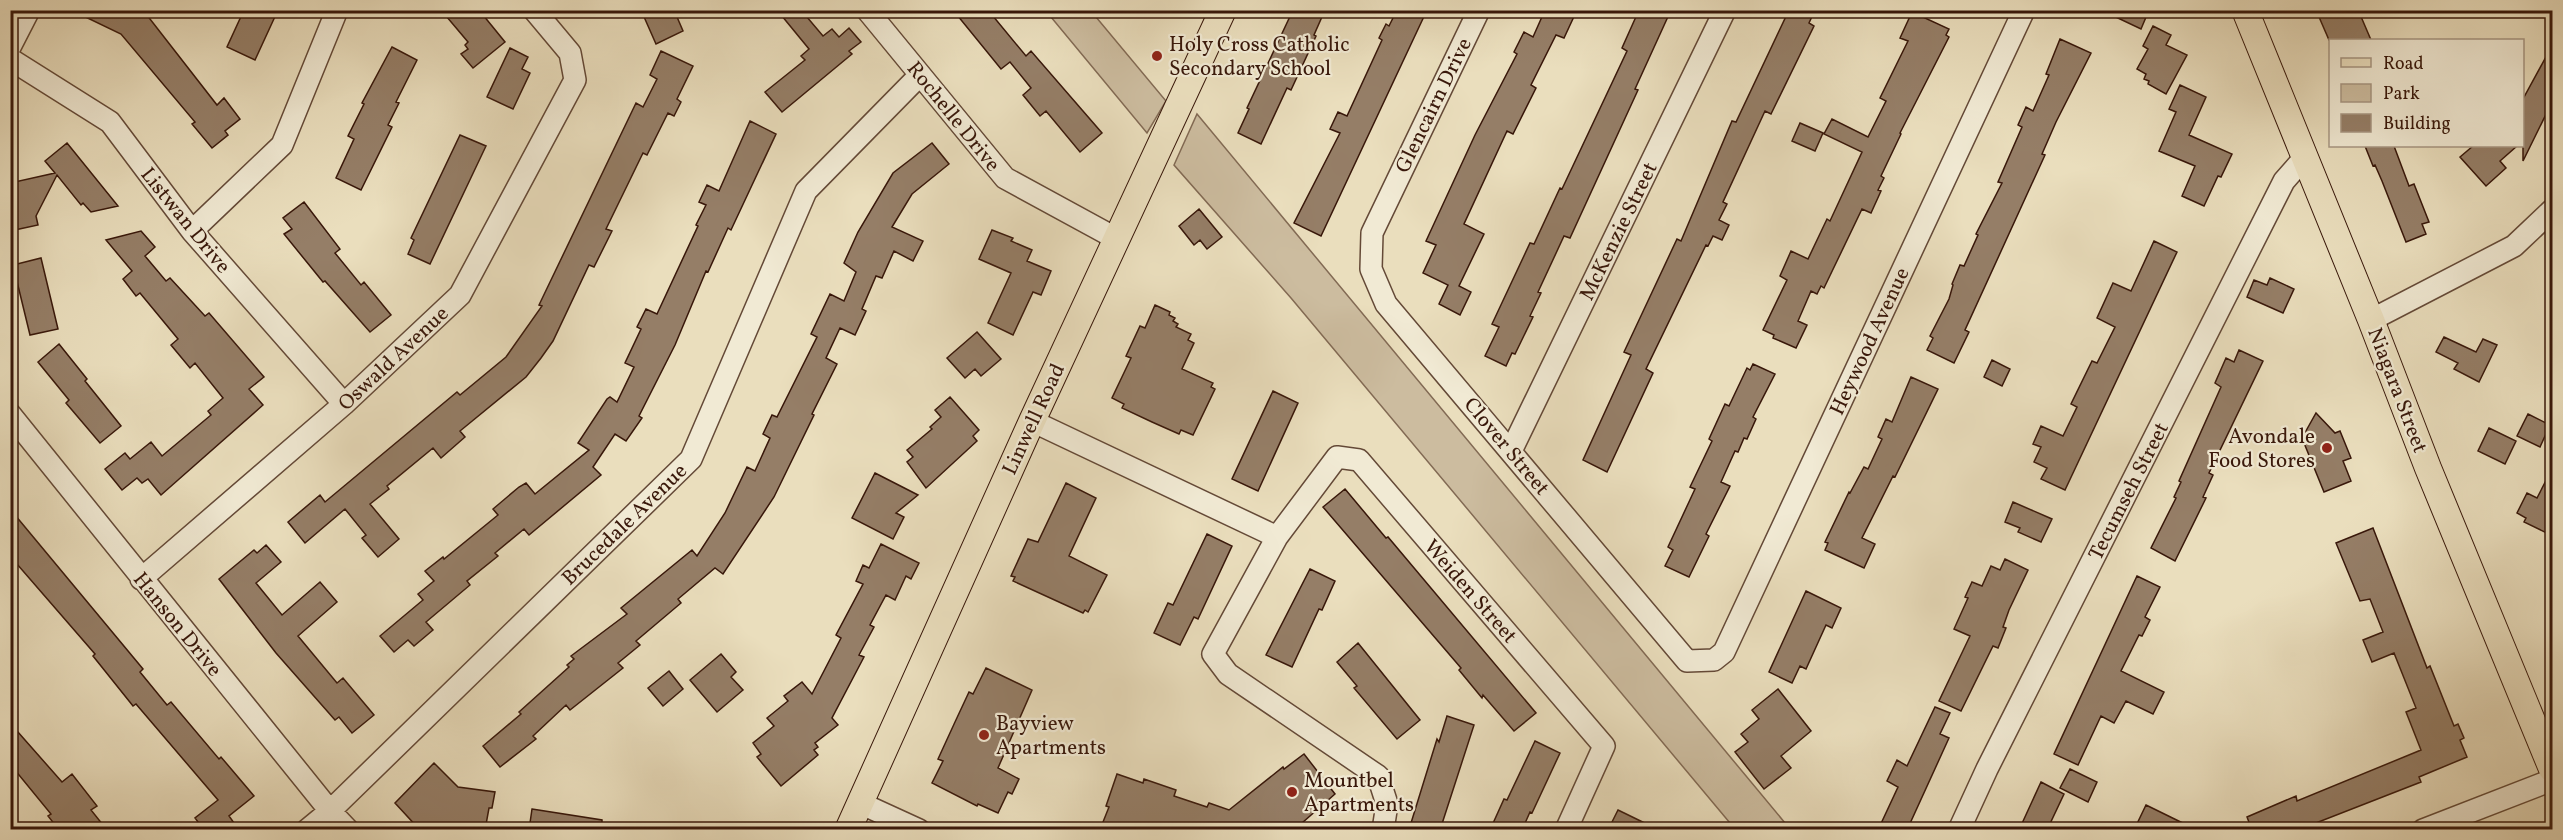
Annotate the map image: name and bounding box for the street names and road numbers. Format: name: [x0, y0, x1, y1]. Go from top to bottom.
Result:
street label: Glencairn Drive: [1389, 33, 1480, 178]
street label: Rochelle Drive: [899, 56, 1006, 178]
street label: McKenzie Street: [1573, 158, 1665, 306]
street label: Listwan Drive: [133, 162, 237, 280]
street label: Heywood Avenue: [1823, 263, 1917, 420]
street label: Oswald Avenue: [332, 300, 456, 418]
street label: Niagara Street: [2359, 324, 2434, 457]
street label: Linwell Road: [996, 359, 1073, 480]
street label: Clover Street: [1456, 392, 1555, 502]
street label: Tecumseh Street: [2082, 418, 2177, 566]
street label: Brucedale Avenue: [556, 457, 694, 593]
street label: Weiden Street: [1417, 534, 1523, 650]
street label: Hanson Drive: [126, 566, 228, 683]

